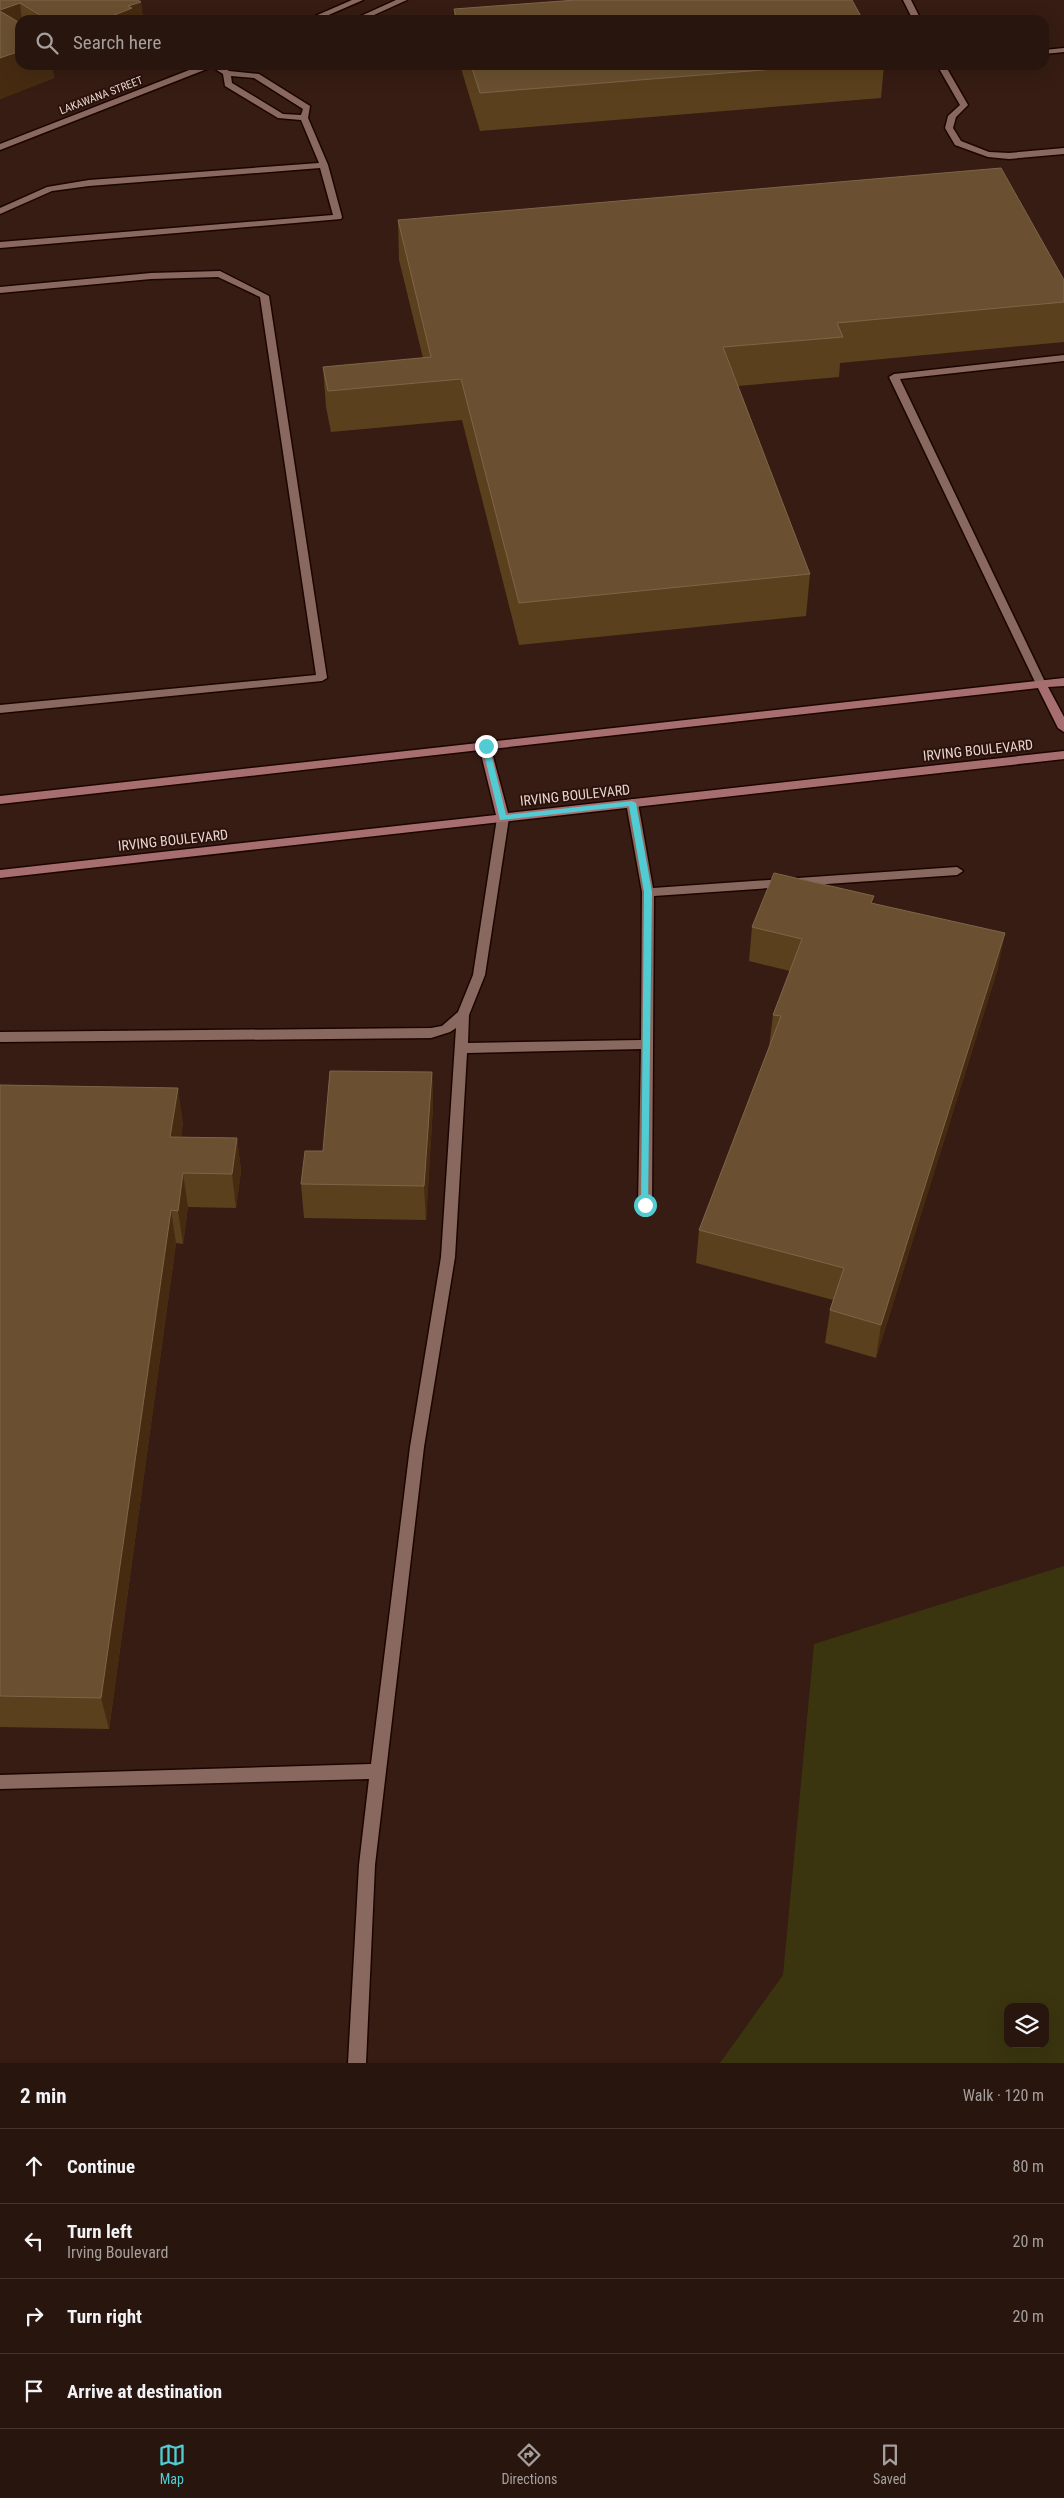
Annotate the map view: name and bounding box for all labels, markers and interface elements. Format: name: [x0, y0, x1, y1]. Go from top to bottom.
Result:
search box: [15, 15, 1049, 70]
icon: search: [33, 29, 61, 57]
text: Search here: [73, 31, 161, 54]
street label: LAKAWANA STREET: [58, 74, 145, 117]
route end: [475, 735, 498, 758]
street label: IRVING BOULEVARD: [922, 736, 1034, 764]
street label: IRVING BOULEVARD: [519, 781, 631, 809]
street label: IRVING BOULEVARD: [117, 826, 229, 854]
route start: [634, 1194, 657, 1217]
map controls: [1004, 2003, 1049, 2048]
button: layers: [1004, 2003, 1049, 2048]
text: 2 min: [20, 2084, 67, 2108]
text: Walk · 120 m: [963, 2086, 1044, 2105]
icon: ahead: [20, 2152, 48, 2180]
text: Continue: [67, 2155, 135, 2178]
text: 80 m: [1012, 2157, 1044, 2176]
text: Turn left: [67, 2220, 132, 2243]
icon: left: [20, 2227, 48, 2255]
text: 20 m: [1012, 2232, 1044, 2251]
text: Irving Boulevard: [67, 2243, 168, 2262]
icon: right: [20, 2302, 48, 2330]
text: Turn right: [67, 2305, 142, 2328]
text: 20 m: [1012, 2307, 1044, 2326]
icon: arrive: [20, 2377, 48, 2405]
text: Arrive at destination: [67, 2380, 222, 2403]
tab: Map: [158, 2441, 186, 2487]
tab: Directions: [501, 2441, 557, 2487]
tab: Saved: [873, 2441, 906, 2487]

